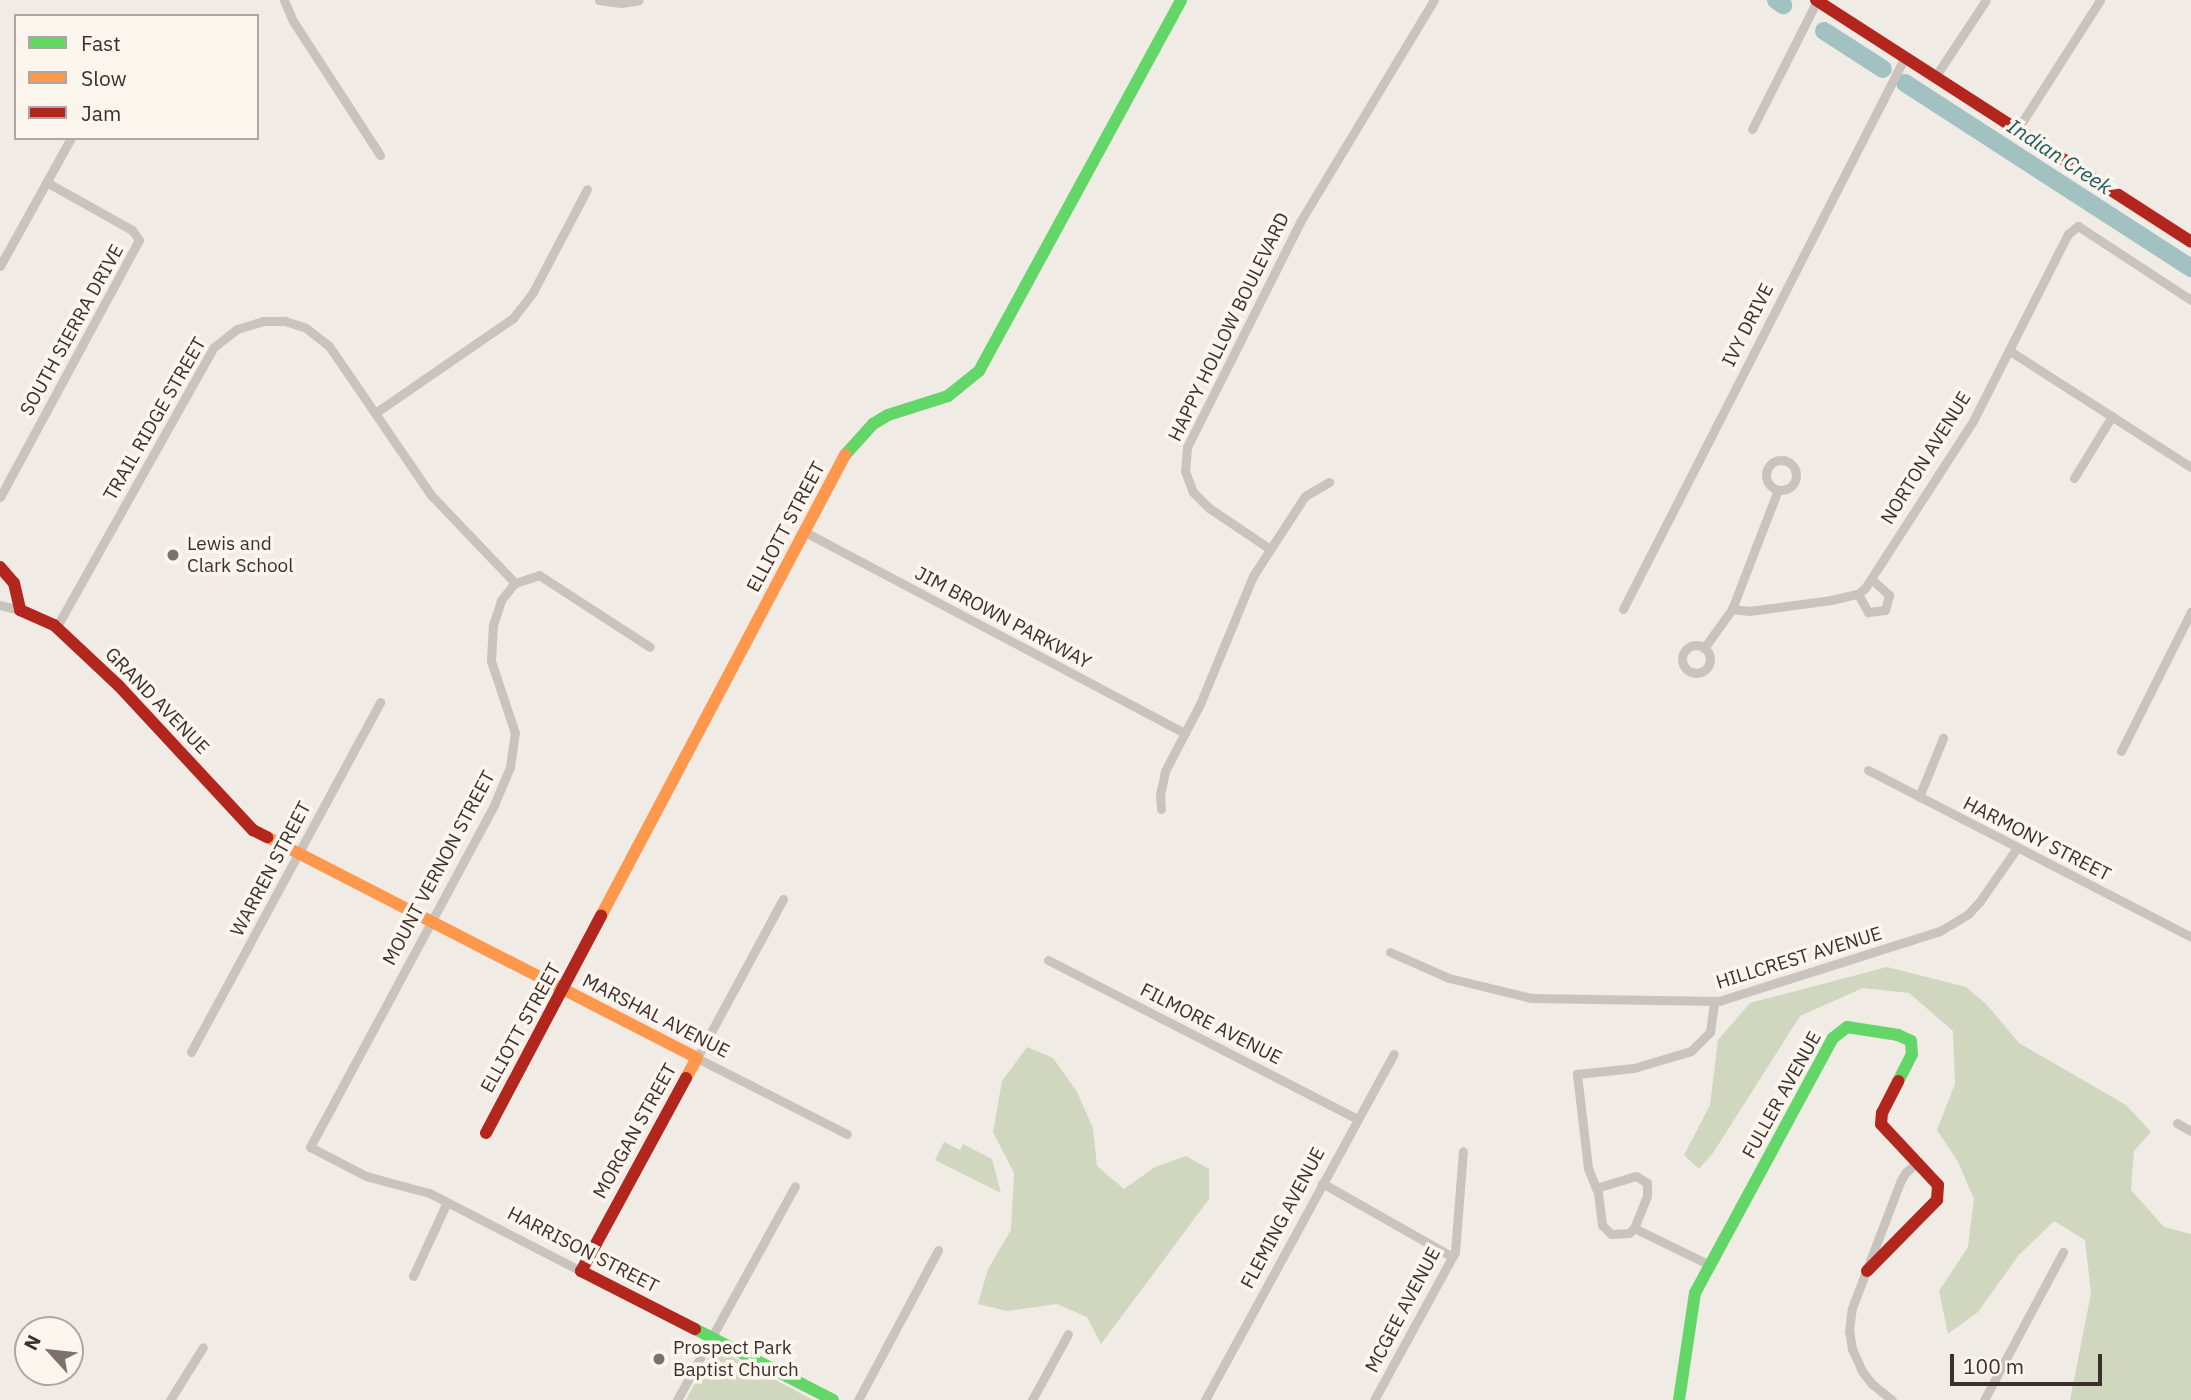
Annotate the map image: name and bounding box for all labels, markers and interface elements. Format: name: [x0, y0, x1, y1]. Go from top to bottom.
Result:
legend: [14, 14, 259, 140]
text: Fast: [81, 29, 121, 57]
text: Slow: [81, 64, 127, 92]
text: Jam: [81, 99, 121, 127]
water label: Indian Creek: [2003, 113, 2117, 199]
street label: HAPPY HOLLOW BOULEVARD: [1164, 209, 1294, 445]
street label: SOUTH SIERRA DRIVE: [15, 241, 129, 419]
street label: IVY DRIVE: [1717, 280, 1779, 370]
street label: TRAIL RIDGE STREET: [99, 333, 211, 505]
street label: NORTON AVENUE: [1876, 388, 1976, 528]
street label: ELLIOTT STREET: [742, 458, 830, 596]
place label: Lewis and Clark School: [187, 533, 293, 577]
marker: Lewis and Clark School: [165, 547, 181, 563]
street label: JIM BROWN PARKWAY: [911, 562, 1095, 674]
street label: GRAND AVENUE: [100, 643, 214, 759]
street label: MOUNT VERNON STREET: [378, 767, 500, 969]
street label: HARMONY STREET: [1959, 792, 2115, 886]
street label: WARREN STREET: [226, 798, 316, 940]
street label: HILLCREST AVENUE: [1713, 922, 1885, 994]
street label: ELLIOTT STREET: [476, 959, 566, 1097]
street label: MARSHAL AVENUE: [579, 969, 733, 1063]
street label: FILMORE AVENUE: [1136, 978, 1286, 1070]
street label: FULLER AVENUE: [1738, 1028, 1826, 1162]
street label: MORGAN STREET: [588, 1059, 682, 1203]
street label: FLEMING AVENUE: [1236, 1143, 1330, 1293]
street label: HARRISON STREET: [504, 1202, 662, 1298]
street label: MCGEE AVENUE: [1360, 1244, 1446, 1376]
north arrow: [14, 1316, 84, 1386]
text: N: [18, 1331, 46, 1354]
place label: Prospect Park Baptist Church: [673, 1337, 799, 1381]
scale bar: [1953, 1340, 2105, 1384]
marker: Prospect Park Baptist Church: [651, 1351, 667, 1367]
text: 100 m: [1963, 1352, 2024, 1380]

